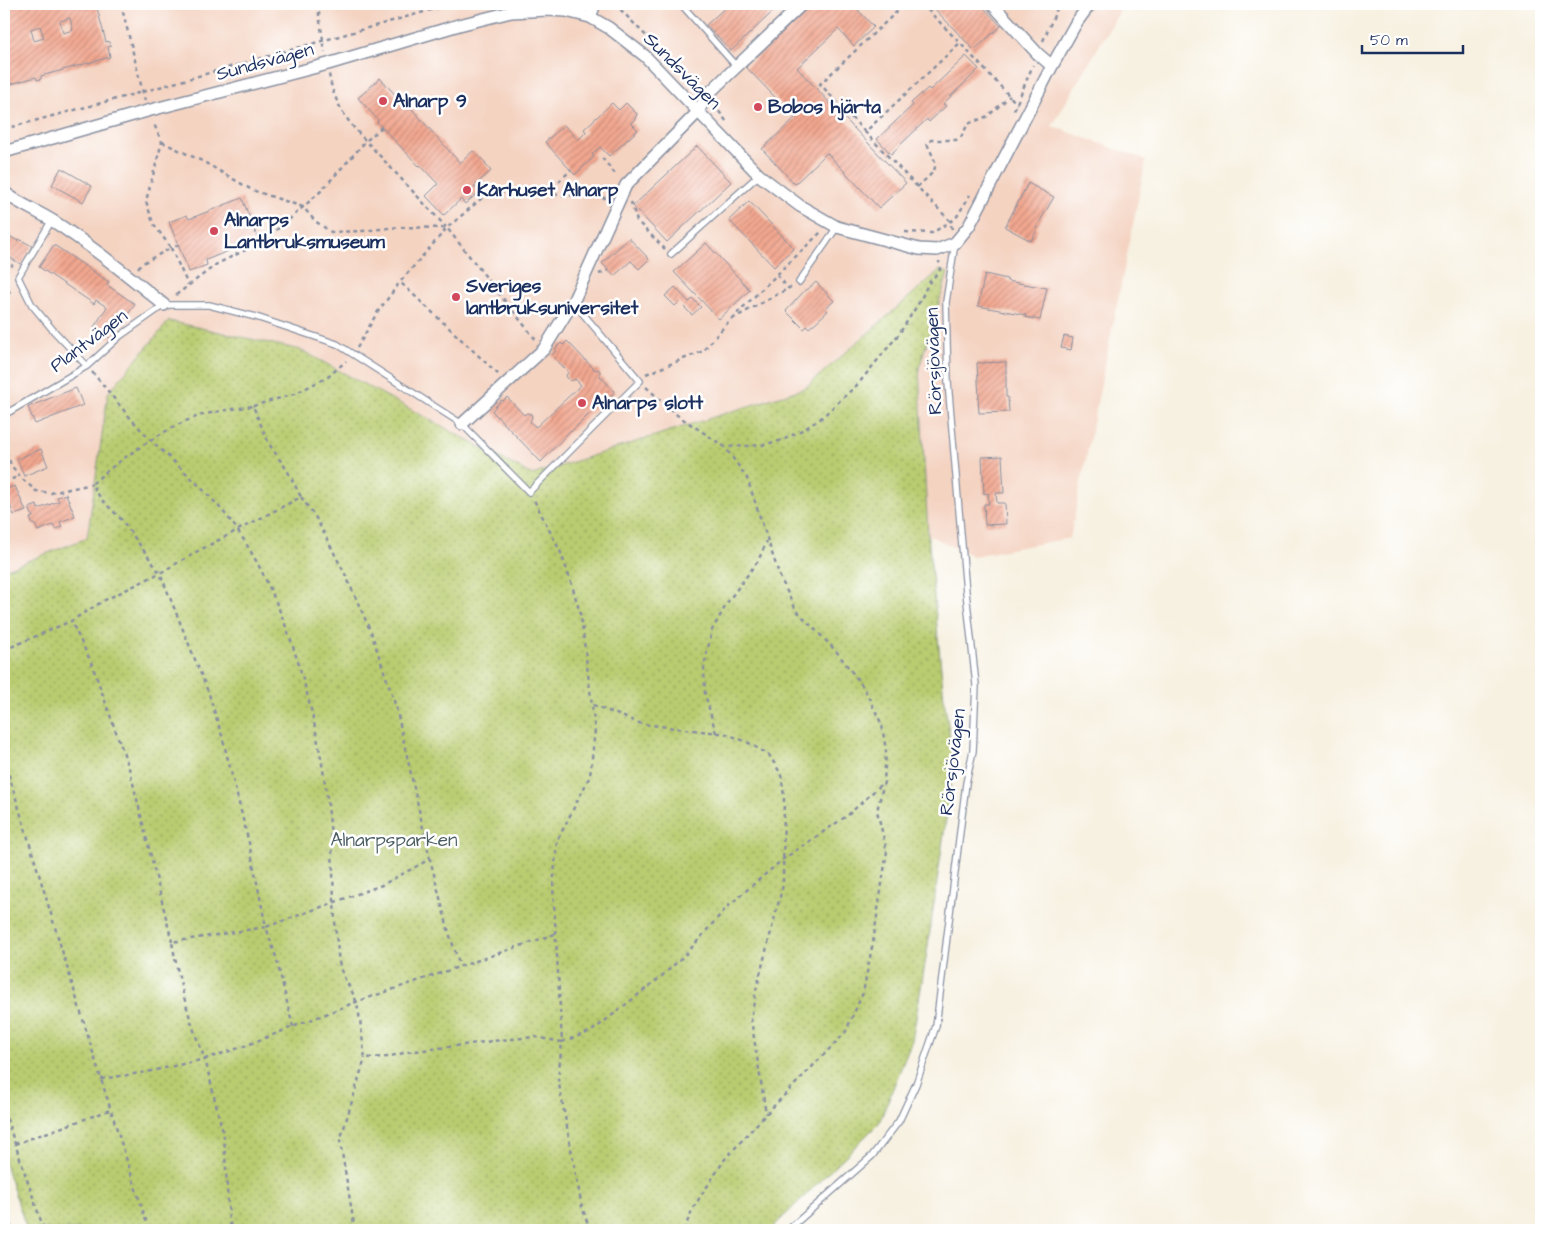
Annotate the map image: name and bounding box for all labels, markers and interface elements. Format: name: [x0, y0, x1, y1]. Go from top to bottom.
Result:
scale bar: [1362, 22, 1464, 54]
street label: Sundsvägen: [636, 26, 727, 117]
text: 50 m: [1370, 30, 1408, 51]
street label: Sundsvägen: [213, 36, 317, 89]
place label: Alnarp 9: [393, 88, 467, 115]
place label: Bobos hjärta: [768, 94, 881, 121]
marker: Alnarp 9: [377, 95, 389, 107]
marker: Bobos hjärta: [752, 101, 764, 113]
place label: Kårhuset Alnarp: [477, 177, 619, 204]
marker: Kårhuset Alnarp: [461, 184, 473, 196]
place label: Alnarps Lantbruksmuseum: [224, 207, 386, 256]
marker: Alnarps Lantbruksmuseum: [208, 225, 220, 237]
place label: Sveriges lantbruksuniversitet: [465, 273, 639, 322]
marker: Sveriges lantbruksuniversitet: [450, 291, 462, 303]
street label: Plantvägen: [45, 303, 134, 380]
street label: Rörsjövägen: [919, 307, 950, 415]
place label: Alnarps slott: [592, 390, 703, 417]
marker: Alnarps slott: [576, 397, 588, 409]
street label: Rörsjövägen: [933, 707, 974, 817]
park label: Alnarpsparken: [330, 827, 458, 854]

